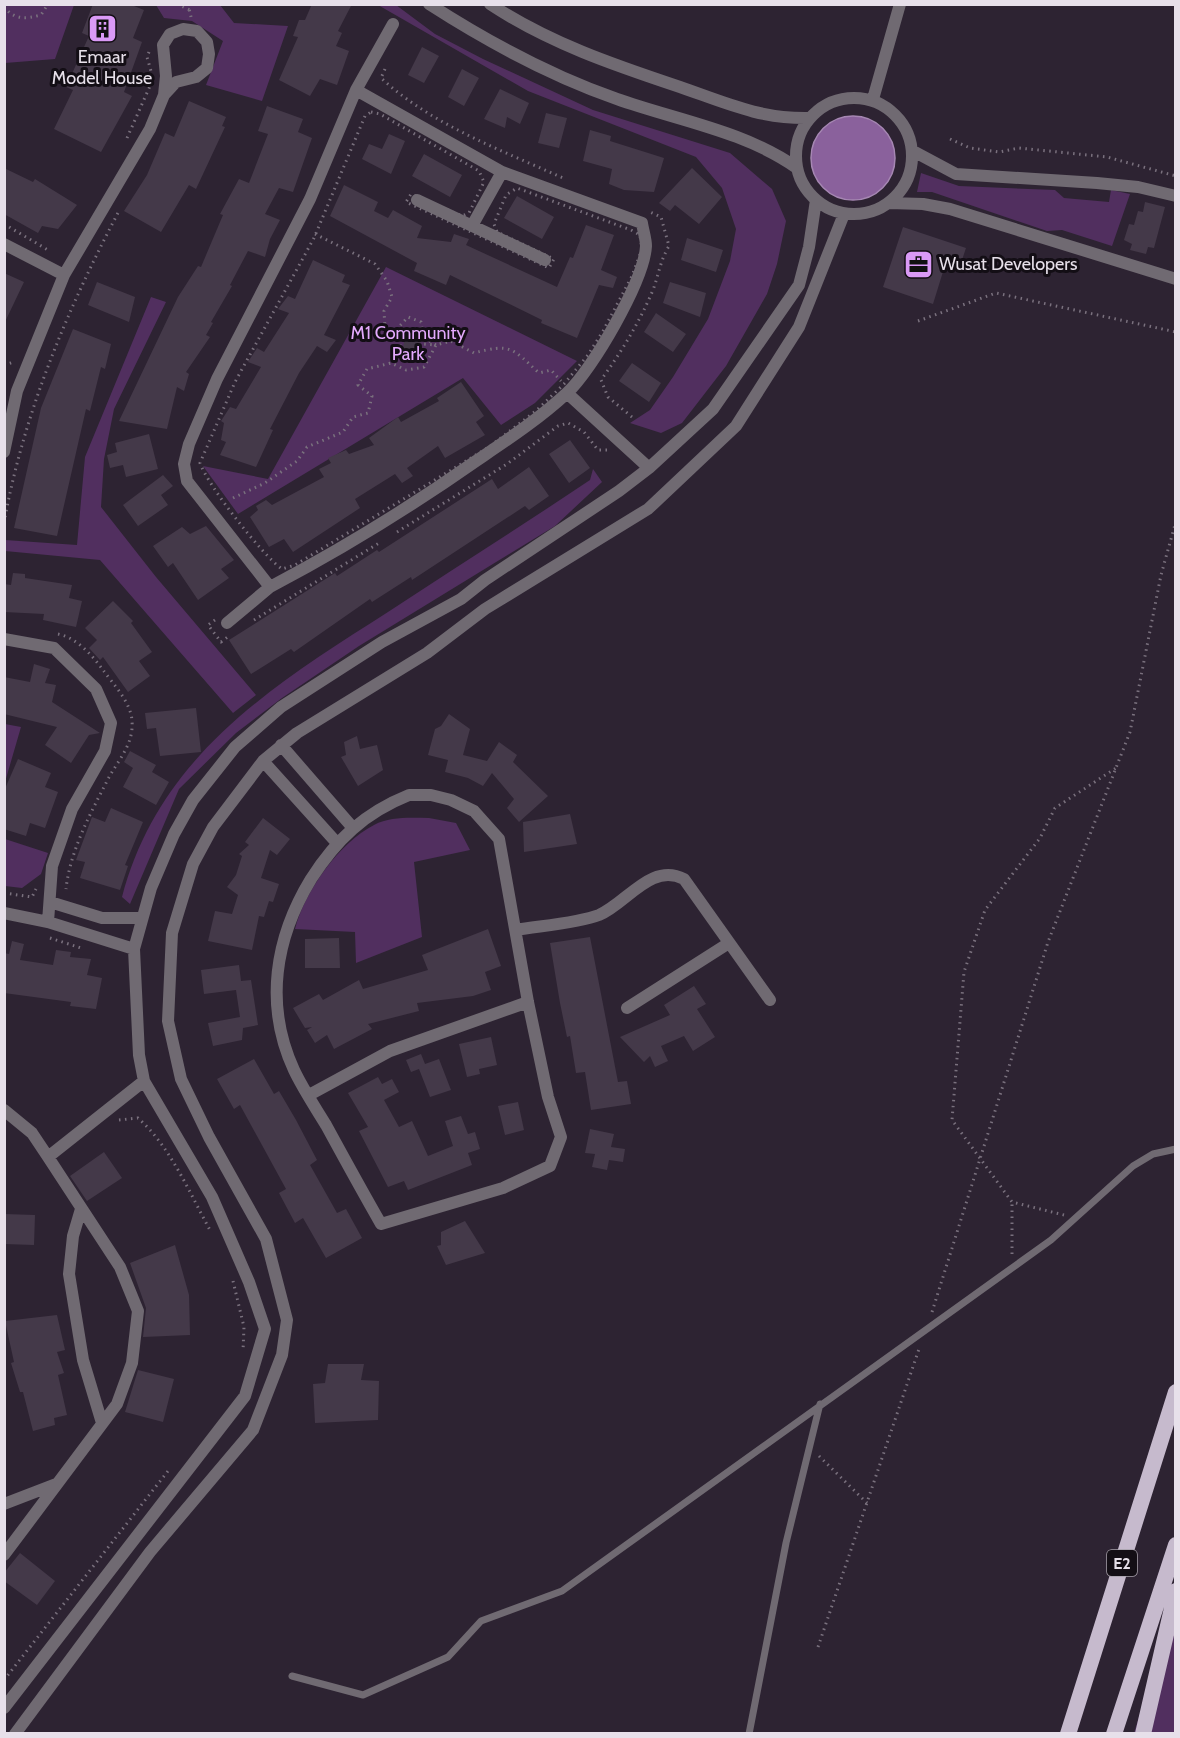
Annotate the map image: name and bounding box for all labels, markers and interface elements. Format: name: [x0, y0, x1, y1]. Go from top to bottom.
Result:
building icon: Emaar Model House: [86, 12, 118, 44]
place label: Emaar Model House: [52, 46, 152, 89]
office icon: Wusat Developers: [902, 248, 934, 280]
place label: Wusat Developers: [939, 253, 1077, 275]
park label: M1 Community Park: [350, 322, 466, 365]
road number: E2: [1107, 1550, 1137, 1576]

